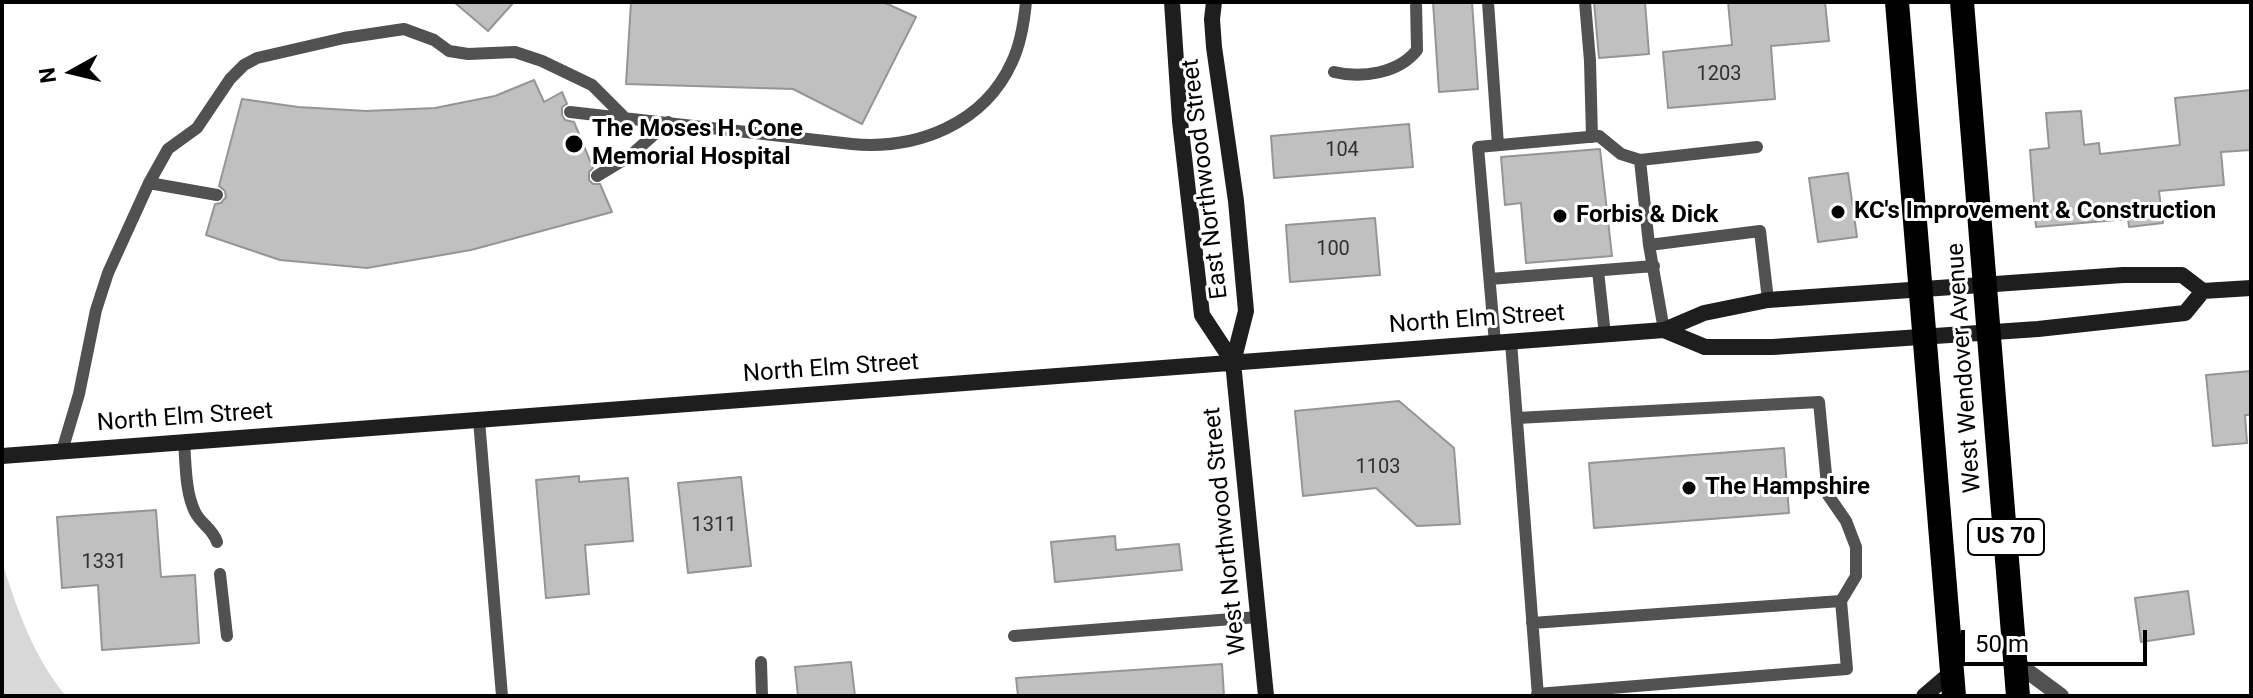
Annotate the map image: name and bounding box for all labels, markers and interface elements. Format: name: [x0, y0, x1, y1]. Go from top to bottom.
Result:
north arrow: [32, 32, 112, 112]
street label: East Northwood Street: [1177, 57, 1235, 301]
house number: 1203: [1697, 63, 1741, 87]
text: N: [34, 66, 61, 85]
place label: The Moses H. Cone Memorial Hospital: [592, 116, 803, 172]
marker: The Moses H. Cone Memorial Hospital: [563, 133, 585, 155]
house number: 104: [1325, 139, 1359, 163]
place label: KC's Improvement & Construction: [1854, 198, 2216, 226]
place label: Forbis & Dick: [1576, 202, 1718, 230]
marker: KC's Improvement & Construction: [1829, 203, 1847, 221]
marker: Forbis & Dick: [1551, 207, 1569, 225]
house number: 100: [1316, 238, 1350, 262]
street label: West Wendover Avenue: [1942, 242, 1988, 494]
street label: North Elm Street: [1388, 299, 1566, 341]
street label: North Elm Street: [742, 348, 920, 390]
street label: North Elm Street: [96, 397, 274, 439]
street label: West Northwood Street: [1199, 406, 1253, 656]
house number: 1103: [1356, 456, 1400, 480]
place label: The Hampshire: [1705, 474, 1870, 502]
marker: The Hampshire: [1680, 479, 1698, 497]
house number: 1311: [692, 514, 736, 538]
road number: US 70: [1968, 519, 2044, 555]
house number: 1331: [82, 551, 126, 575]
scale bar: [1965, 614, 2151, 664]
text: 50 m: [1975, 630, 2029, 658]

